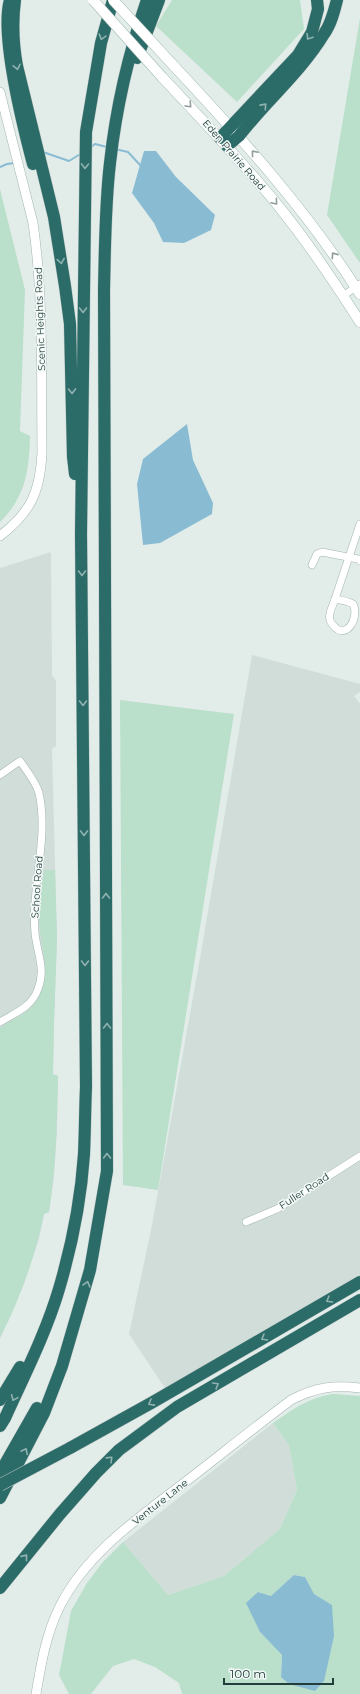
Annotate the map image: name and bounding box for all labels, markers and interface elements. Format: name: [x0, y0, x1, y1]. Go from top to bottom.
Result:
one-way arrow: [306, 33, 313, 40]
one-way arrow: [98, 34, 107, 41]
one-way arrow: [12, 63, 21, 70]
one-way arrow: [184, 100, 192, 108]
one-way arrow: [260, 103, 267, 111]
street label: Eden Prairie Road: [200, 117, 268, 193]
one-way arrow: [251, 150, 258, 157]
one-way arrow: [81, 163, 89, 169]
one-way arrow: [271, 198, 278, 205]
one-way arrow: [331, 252, 339, 259]
one-way arrow: [56, 258, 65, 265]
street label: Scenic Heights Road: [32, 267, 48, 371]
one-way arrow: [79, 307, 87, 313]
one-way arrow: [68, 388, 76, 394]
one-way arrow: [78, 570, 86, 576]
one-way arrow: [79, 700, 87, 706]
one-way arrow: [80, 830, 88, 836]
street label: School Road: [28, 855, 46, 919]
one-way arrow: [102, 893, 110, 899]
one-way arrow: [81, 960, 89, 966]
one-way arrow: [103, 1023, 111, 1029]
one-way arrow: [103, 1153, 111, 1159]
street label: Fuller Road: [277, 1170, 331, 1212]
one-way arrow: [82, 1281, 90, 1287]
one-way arrow: [326, 1295, 333, 1303]
one-way arrow: [260, 1333, 268, 1340]
one-way arrow: [212, 1382, 219, 1389]
one-way arrow: [11, 1393, 19, 1401]
one-way arrow: [148, 1399, 155, 1406]
one-way arrow: [20, 1448, 28, 1455]
one-way arrow: [105, 1456, 113, 1464]
street label: Venture Lane: [130, 1476, 190, 1528]
one-way arrow: [20, 1555, 27, 1562]
scale bar: [224, 1660, 333, 1686]
text: 100 m: [230, 1666, 266, 1681]

